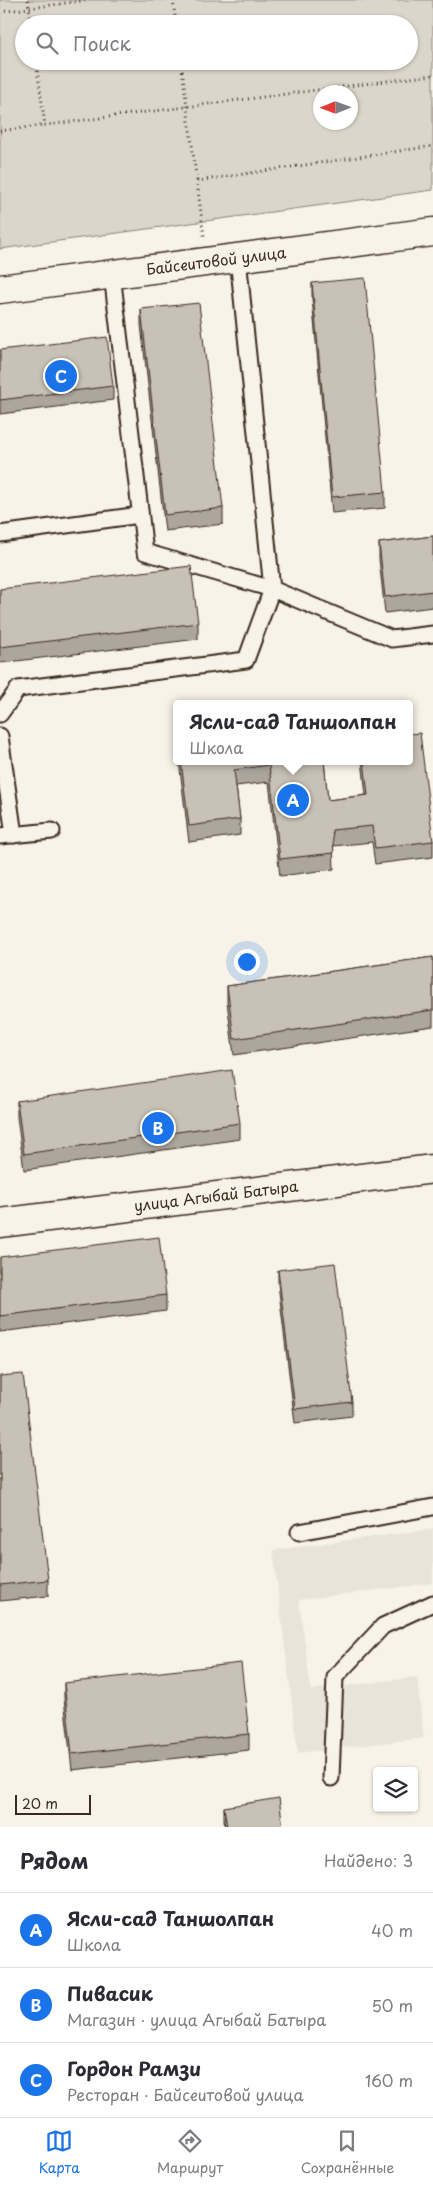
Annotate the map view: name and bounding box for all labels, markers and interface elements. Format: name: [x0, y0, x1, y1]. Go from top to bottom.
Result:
search box: [15, 15, 418, 70]
icon: search: [33, 29, 61, 57]
text: Поиск: [73, 29, 131, 57]
north arrow: [313, 85, 358, 130]
street label: Байсеитовой улица: [145, 240, 288, 280]
pin: C: [45, 357, 77, 395]
popup: [173, 700, 413, 765]
text: Ясли-сад Таншолпан: [189, 707, 397, 735]
text: Школа: [189, 735, 243, 759]
pin: A: [277, 781, 309, 819]
your location: [234, 949, 260, 975]
pin: B: [142, 1109, 174, 1147]
street label: улица Агыбай Батыра: [133, 1173, 300, 1216]
map controls: [373, 1767, 418, 1812]
button: layers: [373, 1767, 418, 1812]
scale bar: [15, 1792, 91, 1815]
text: 20 m: [22, 1793, 58, 1814]
text: Рядом: [20, 1844, 88, 1876]
text: Найдено: 3: [324, 1848, 413, 1872]
text: Ясли-сад Таншолпан: [67, 1904, 274, 1932]
text: A: [30, 1918, 42, 1942]
text: 40 m: [371, 1918, 413, 1942]
text: Школа: [67, 1932, 121, 1956]
text: Пивасик: [67, 1979, 153, 2007]
text: B: [31, 1993, 41, 2017]
text: 50 m: [372, 1993, 413, 2017]
text: Магазин · улица Агыбай Батыра: [67, 2007, 326, 2031]
text: Гордон Рамзи: [67, 2054, 201, 2082]
text: C: [30, 2068, 42, 2092]
text: 160 m: [365, 2068, 413, 2092]
text: Ресторан · Байсеитовой улица: [67, 2082, 304, 2106]
tab: Карта: [39, 2127, 80, 2178]
tab: Маршрут: [157, 2127, 223, 2178]
tab: Сохранённые: [301, 2127, 394, 2178]

